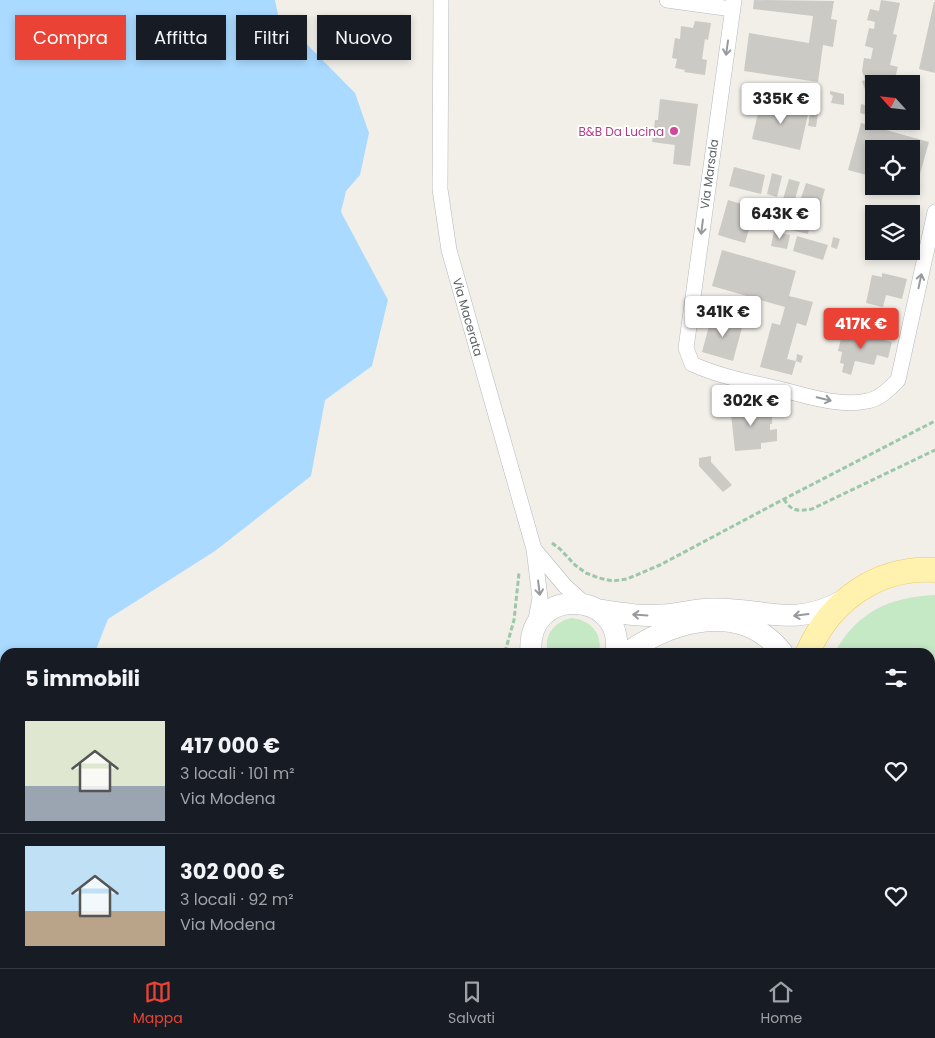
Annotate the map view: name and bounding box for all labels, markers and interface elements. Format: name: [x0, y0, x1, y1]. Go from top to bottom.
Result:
chip: Compra: [15, 15, 126, 60]
chip: Affitta: [136, 15, 226, 60]
chip: Filtri: [236, 15, 307, 60]
chip: Nuovo: [317, 15, 411, 60]
one-way arrow: [721, 40, 731, 56]
north arrow: [865, 75, 920, 130]
map controls: [865, 75, 920, 260]
pin: 335K €: [740, 82, 822, 125]
text: 335K €: [752, 87, 810, 110]
place label: B&B Da Lucina: [579, 123, 664, 140]
marker: B&B Da Lucina: [668, 125, 680, 137]
street label: Via Marsala: [696, 138, 722, 210]
button: locate: [865, 140, 920, 195]
pin: 643K €: [739, 198, 821, 240]
text: 643K €: [751, 202, 809, 225]
button: layers: [865, 205, 920, 260]
one-way arrow: [697, 218, 707, 234]
one-way arrow: [916, 273, 925, 289]
street label: Via Macerata: [449, 276, 487, 358]
pin: 341K €: [682, 296, 764, 338]
text: 341K €: [696, 300, 750, 323]
pin: 417K €: [820, 308, 902, 350]
text: 417K €: [835, 312, 887, 335]
pin: 302K €: [710, 384, 792, 427]
text: 302K €: [723, 389, 779, 412]
one-way arrow: [815, 395, 831, 404]
one-way arrow: [534, 580, 544, 596]
one-way arrow: [632, 610, 648, 619]
one-way arrow: [793, 610, 809, 620]
text: 5 immobili: [25, 664, 140, 693]
icon: filters: [882, 664, 910, 692]
text: 417 000 €: [180, 731, 280, 760]
icon: home: [65, 741, 125, 801]
icon: heart: [882, 757, 910, 785]
text: 3 locali · 101 m²: [180, 762, 295, 785]
text: Via Modena: [180, 787, 276, 810]
text: 302 000 €: [180, 857, 285, 886]
icon: home: [65, 866, 125, 926]
icon: heart: [882, 882, 910, 910]
text: 3 locali · 92 m²: [180, 888, 294, 911]
text: Via Modena: [180, 913, 276, 936]
tab: Mappa: [133, 978, 183, 1029]
tab: Salvati: [448, 978, 495, 1029]
tab: Home: [761, 978, 802, 1029]

